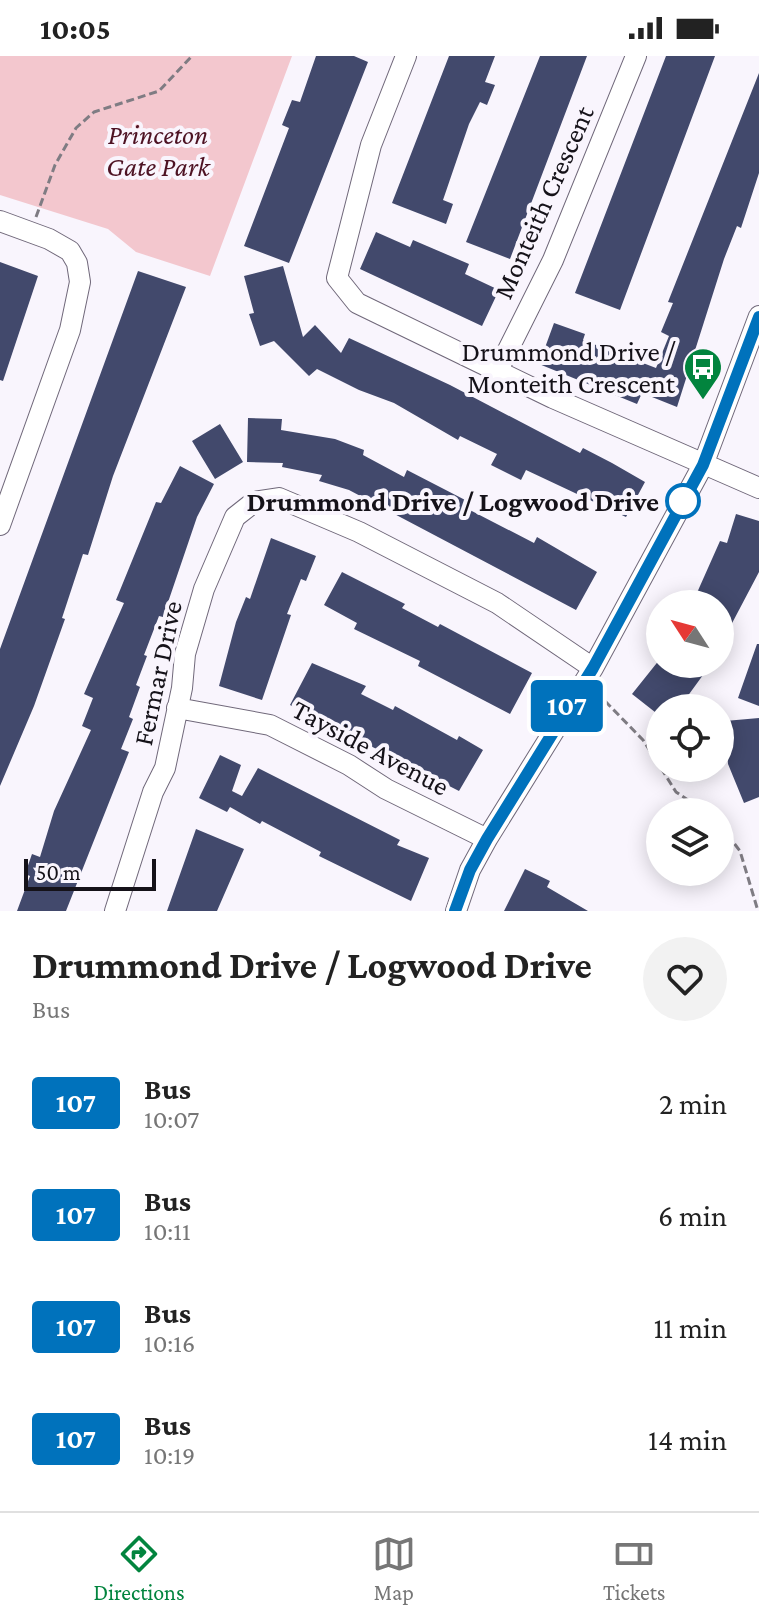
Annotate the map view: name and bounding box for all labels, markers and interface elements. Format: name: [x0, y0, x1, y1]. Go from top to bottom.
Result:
text: 10:05: [40, 12, 111, 45]
street label: Monteith Crescent: [487, 100, 600, 303]
park label: Princeton Gate Park: [106, 119, 212, 182]
place label: Drummond Drive / Monteith Crescent: [461, 336, 676, 399]
bus stop icon: Drummond Drive / Monteith Crescent: [682, 346, 724, 401]
marker: Drummond Drive / Logwood Drive: [666, 484, 700, 518]
place label: Drummond Drive / Logwood Drive: [247, 486, 659, 517]
north arrow: [646, 590, 734, 678]
map controls: [646, 590, 734, 886]
street label: Fermar Drive: [127, 598, 188, 748]
line badge: 107: [521, 680, 613, 732]
text: 107: [547, 690, 587, 721]
street label: Tayside Avenue: [287, 693, 454, 802]
button: locate: [646, 694, 734, 782]
button: layers: [646, 798, 734, 886]
scale bar: [24, 855, 156, 891]
text: 50 m: [36, 860, 81, 885]
button: heart: [643, 937, 727, 1021]
text: Drummond Drive / Logwood Drive: [32, 944, 592, 986]
text: Bus: [32, 995, 70, 1024]
text: Bus: [144, 1072, 191, 1105]
text: 107: [56, 1087, 96, 1118]
text: 2 min: [659, 1087, 727, 1120]
text: 10:07: [144, 1105, 199, 1134]
text: Bus: [144, 1184, 191, 1217]
text: 107: [56, 1199, 96, 1230]
text: 6 min: [658, 1199, 727, 1232]
text: 10:11: [144, 1217, 191, 1246]
text: Bus: [144, 1296, 191, 1329]
text: 107: [56, 1311, 96, 1342]
text: 11 min: [653, 1311, 727, 1344]
text: 10:16: [144, 1329, 195, 1358]
text: Bus: [144, 1408, 191, 1441]
text: 107: [56, 1423, 96, 1454]
text: 14 min: [648, 1423, 727, 1456]
text: 10:19: [144, 1441, 195, 1470]
tab: Directions: [94, 1532, 185, 1605]
tab: Map: [372, 1532, 416, 1605]
tab: Tickets: [603, 1532, 665, 1605]

